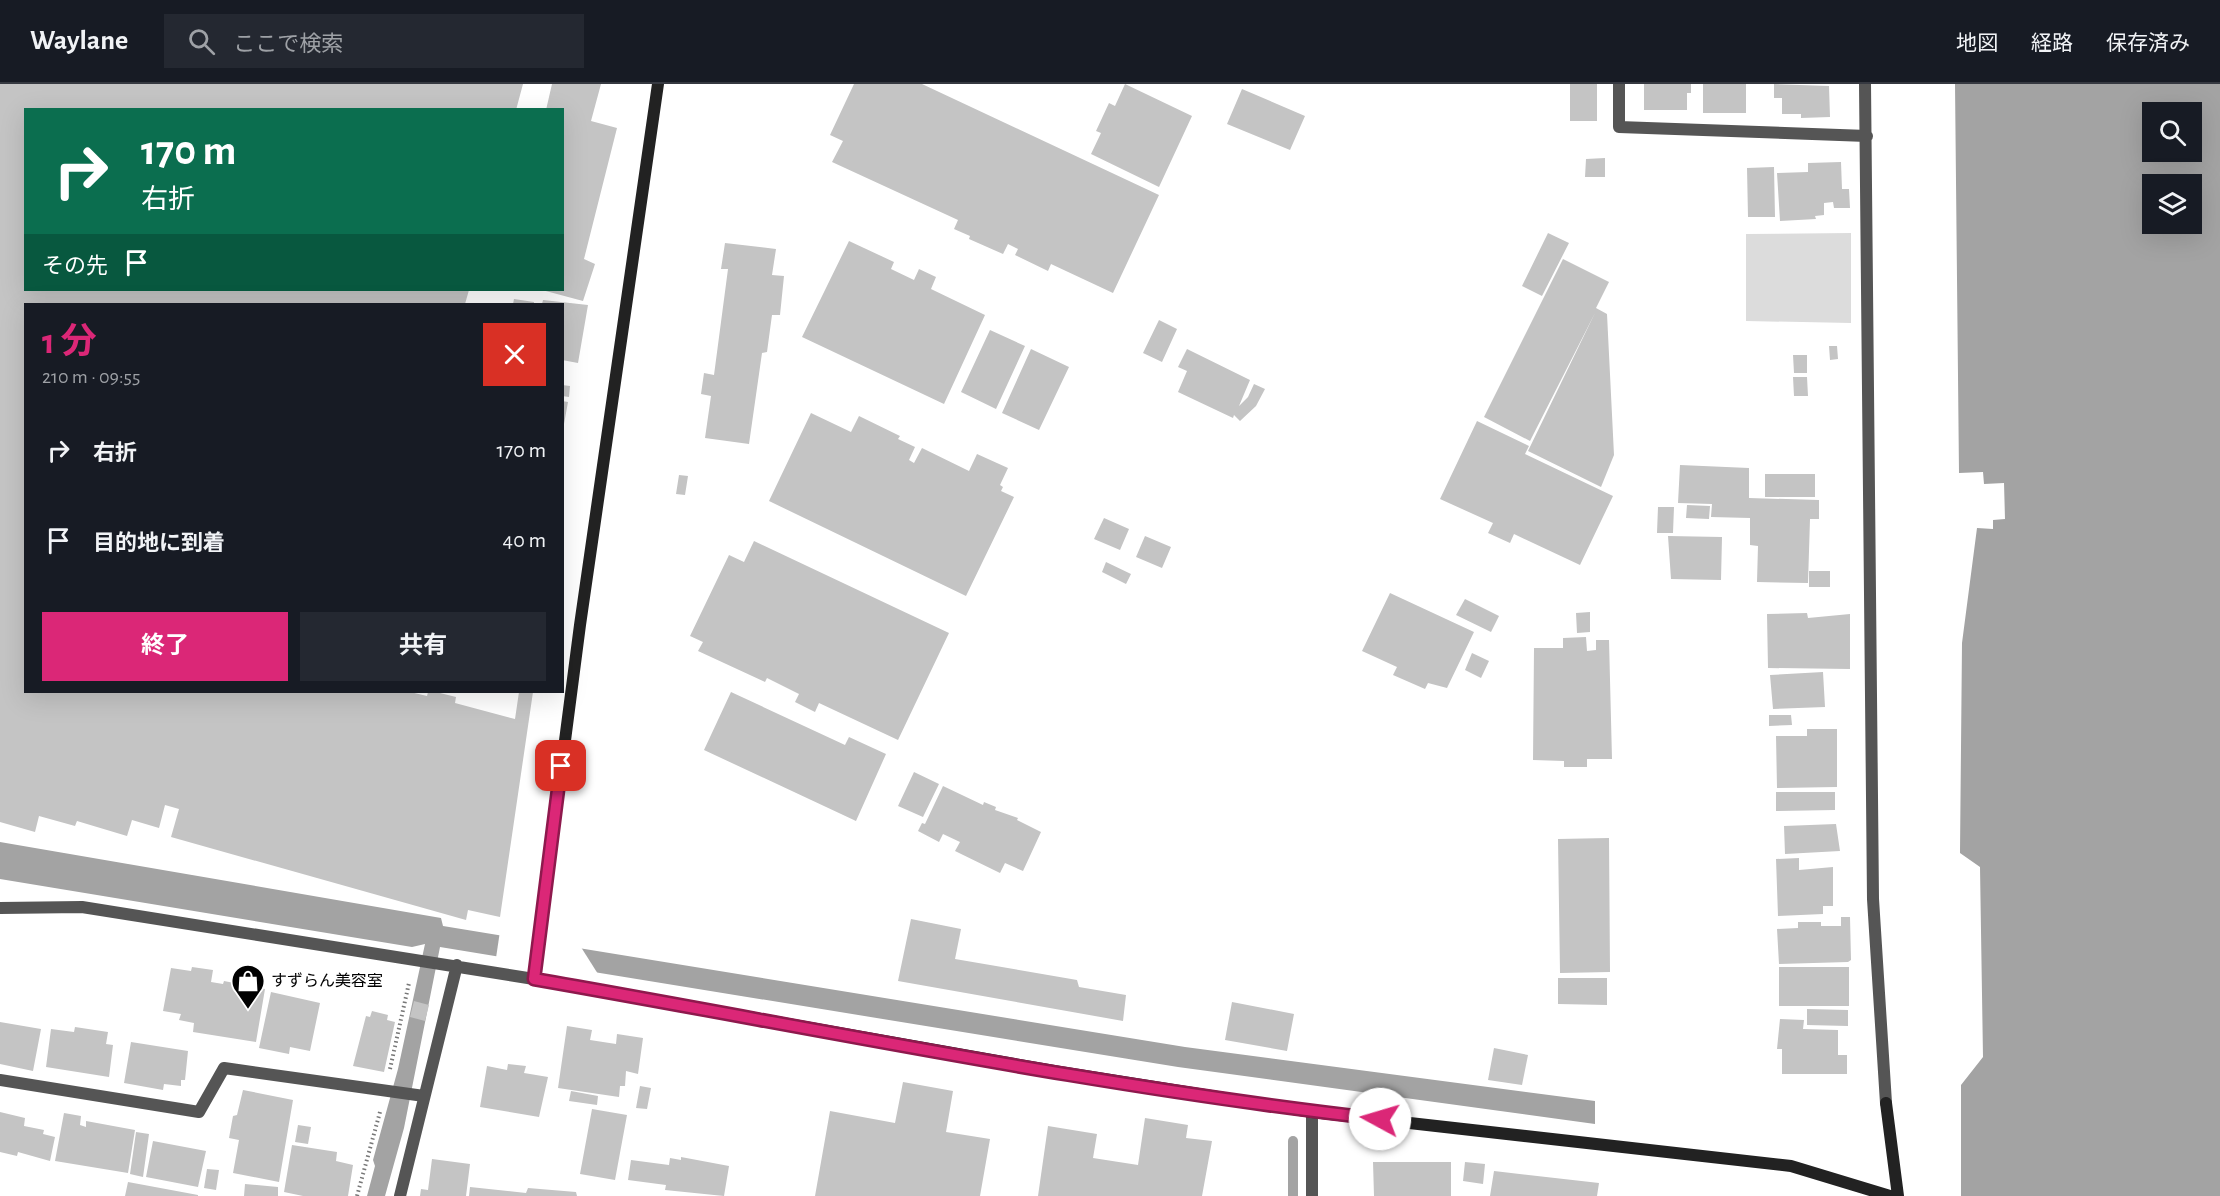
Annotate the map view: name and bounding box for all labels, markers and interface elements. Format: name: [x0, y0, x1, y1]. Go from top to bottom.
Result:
search box: [164, 14, 584, 68]
icon: search: [185, 25, 218, 58]
text: Waylane: [30, 27, 128, 55]
text: ここで検索: [233, 33, 343, 55]
text: 地図: [1956, 33, 1998, 54]
text: 経路: [2031, 33, 2073, 54]
text: 保存済み: [2106, 33, 2190, 54]
map controls: [2142, 102, 2202, 234]
button: search: [2142, 102, 2202, 162]
text: 170 m: [141, 130, 236, 172]
icon: right: [42, 132, 120, 210]
button: layers: [2142, 174, 2202, 234]
text: 右折: [141, 186, 195, 213]
icon: arrive: [120, 246, 153, 279]
text: その先: [42, 255, 108, 277]
button: close: [483, 323, 546, 386]
text: 1 分: [42, 324, 96, 360]
text: 210 m · 09:55: [42, 367, 140, 387]
icon: right: [42, 434, 75, 467]
text: 170 m: [496, 439, 546, 461]
text: 右折: [93, 442, 137, 464]
icon: arrive: [42, 524, 75, 557]
text: 40 m: [503, 529, 546, 551]
text: 目的地に到着: [93, 532, 225, 554]
button: 終了: [42, 612, 288, 681]
button: 共有: [300, 612, 546, 681]
pin: [535, 740, 586, 791]
icon: arrive: [544, 749, 577, 782]
shop icon: すずらん美容室: [230, 963, 266, 1010]
place label: すずらん美容室: [271, 972, 383, 989]
position arrow: [1348, 1087, 1412, 1151]

